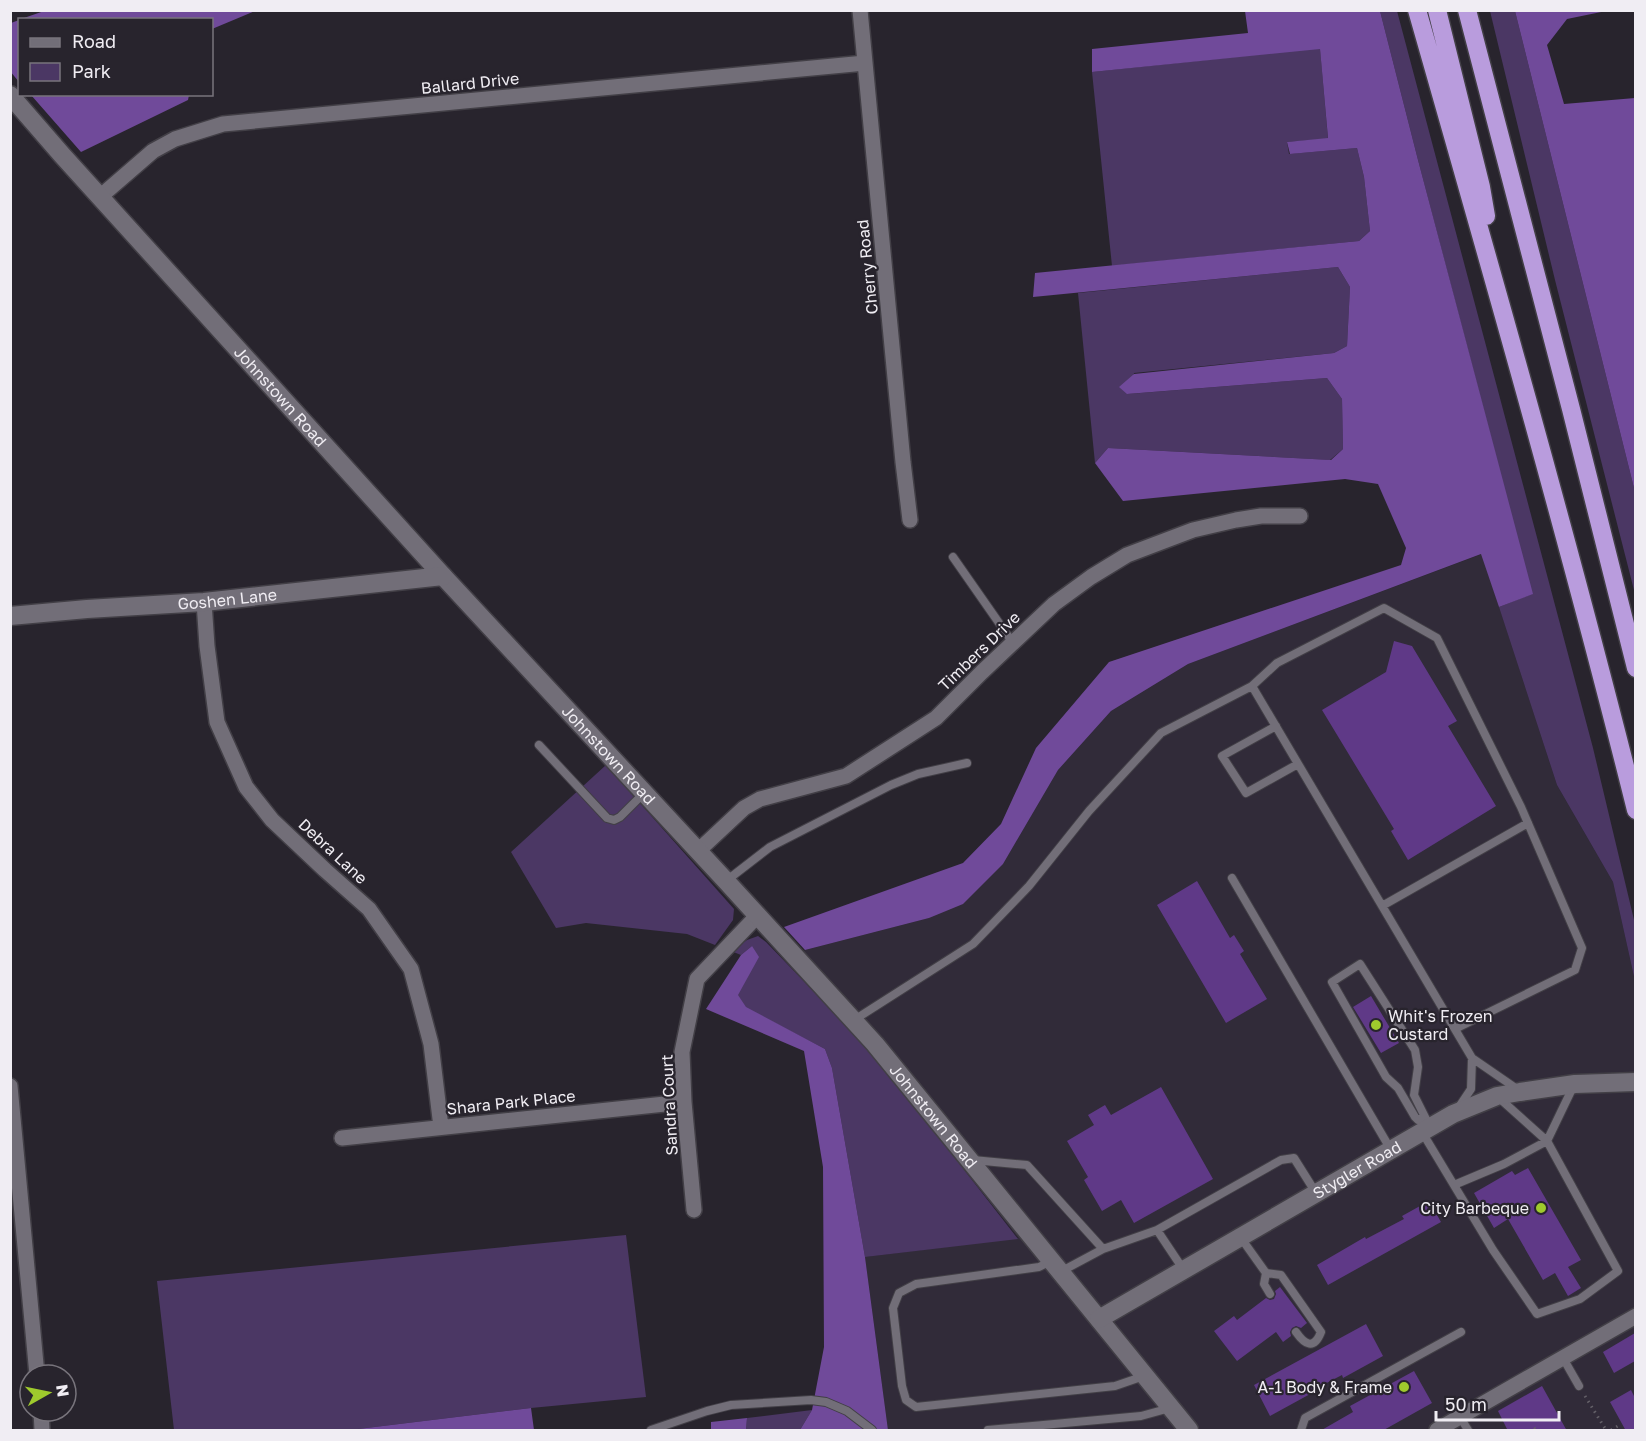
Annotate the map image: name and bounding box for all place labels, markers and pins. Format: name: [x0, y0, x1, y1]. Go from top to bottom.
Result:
place label: Whit's Frozen Custard: [1388, 1006, 1493, 1044]
marker: Whit's Frozen Custard: [1369, 1018, 1383, 1032]
place label: City Barbeque: [1420, 1198, 1529, 1218]
marker: City Barbeque: [1534, 1201, 1548, 1215]
place label: A-1 Body & Frame: [1258, 1377, 1392, 1397]
marker: A-1 Body & Frame: [1397, 1380, 1411, 1394]

